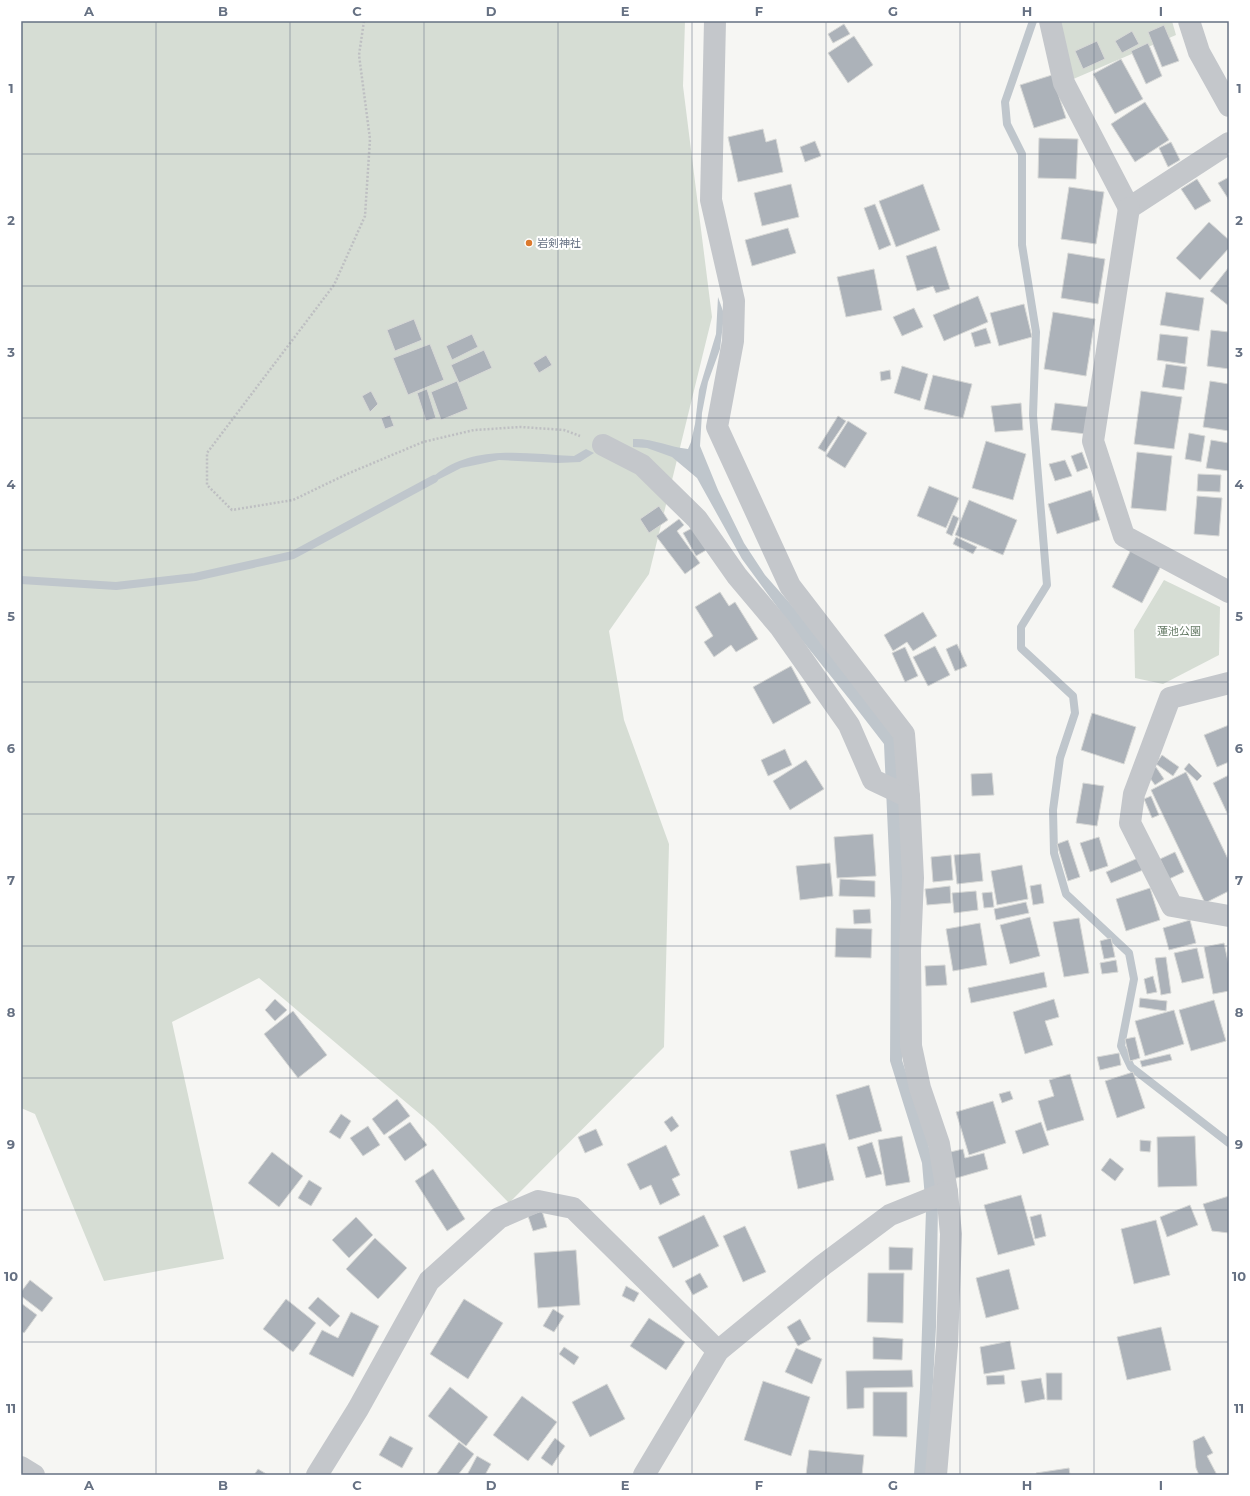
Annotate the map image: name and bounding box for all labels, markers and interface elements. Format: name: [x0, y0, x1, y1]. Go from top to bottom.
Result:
text: A: [83, 3, 95, 19]
text: B: [218, 3, 228, 19]
text: C: [352, 3, 362, 19]
text: D: [486, 3, 497, 19]
text: E: [621, 3, 630, 19]
text: F: [755, 3, 763, 19]
text: G: [888, 3, 898, 19]
text: H: [1022, 3, 1032, 19]
text: I: [1159, 3, 1163, 19]
text: 1: [8, 80, 14, 96]
text: 1: [1236, 80, 1242, 96]
text: 2: [7, 212, 15, 228]
text: 2: [1235, 212, 1243, 228]
place label: 岩剣神社: [537, 236, 581, 250]
marker: 岩剣神社: [524, 238, 534, 248]
text: 3: [6, 344, 15, 360]
text: 3: [1234, 344, 1243, 360]
text: 4: [7, 476, 16, 492]
text: 4: [1235, 476, 1244, 492]
text: 5: [7, 608, 15, 624]
text: 5: [1235, 608, 1243, 624]
park label: 蓮池公園: [1157, 624, 1201, 638]
text: 6: [7, 740, 16, 756]
text: 6: [1235, 740, 1244, 756]
text: 7: [7, 872, 15, 888]
text: 7: [1235, 872, 1243, 888]
text: 8: [7, 1004, 16, 1020]
text: 8: [1235, 1004, 1244, 1020]
text: 9: [7, 1136, 15, 1152]
text: 9: [1235, 1136, 1243, 1152]
text: 10: [4, 1268, 18, 1284]
text: 10: [1232, 1268, 1246, 1284]
text: 11: [6, 1400, 16, 1416]
text: 11: [1234, 1400, 1244, 1416]
text: A: [83, 1477, 95, 1493]
text: B: [218, 1477, 228, 1493]
text: C: [352, 1477, 362, 1493]
text: D: [486, 1477, 497, 1493]
text: E: [621, 1477, 630, 1493]
text: F: [755, 1477, 763, 1493]
text: G: [888, 1477, 898, 1493]
text: H: [1022, 1477, 1032, 1493]
text: I: [1159, 1477, 1163, 1493]

